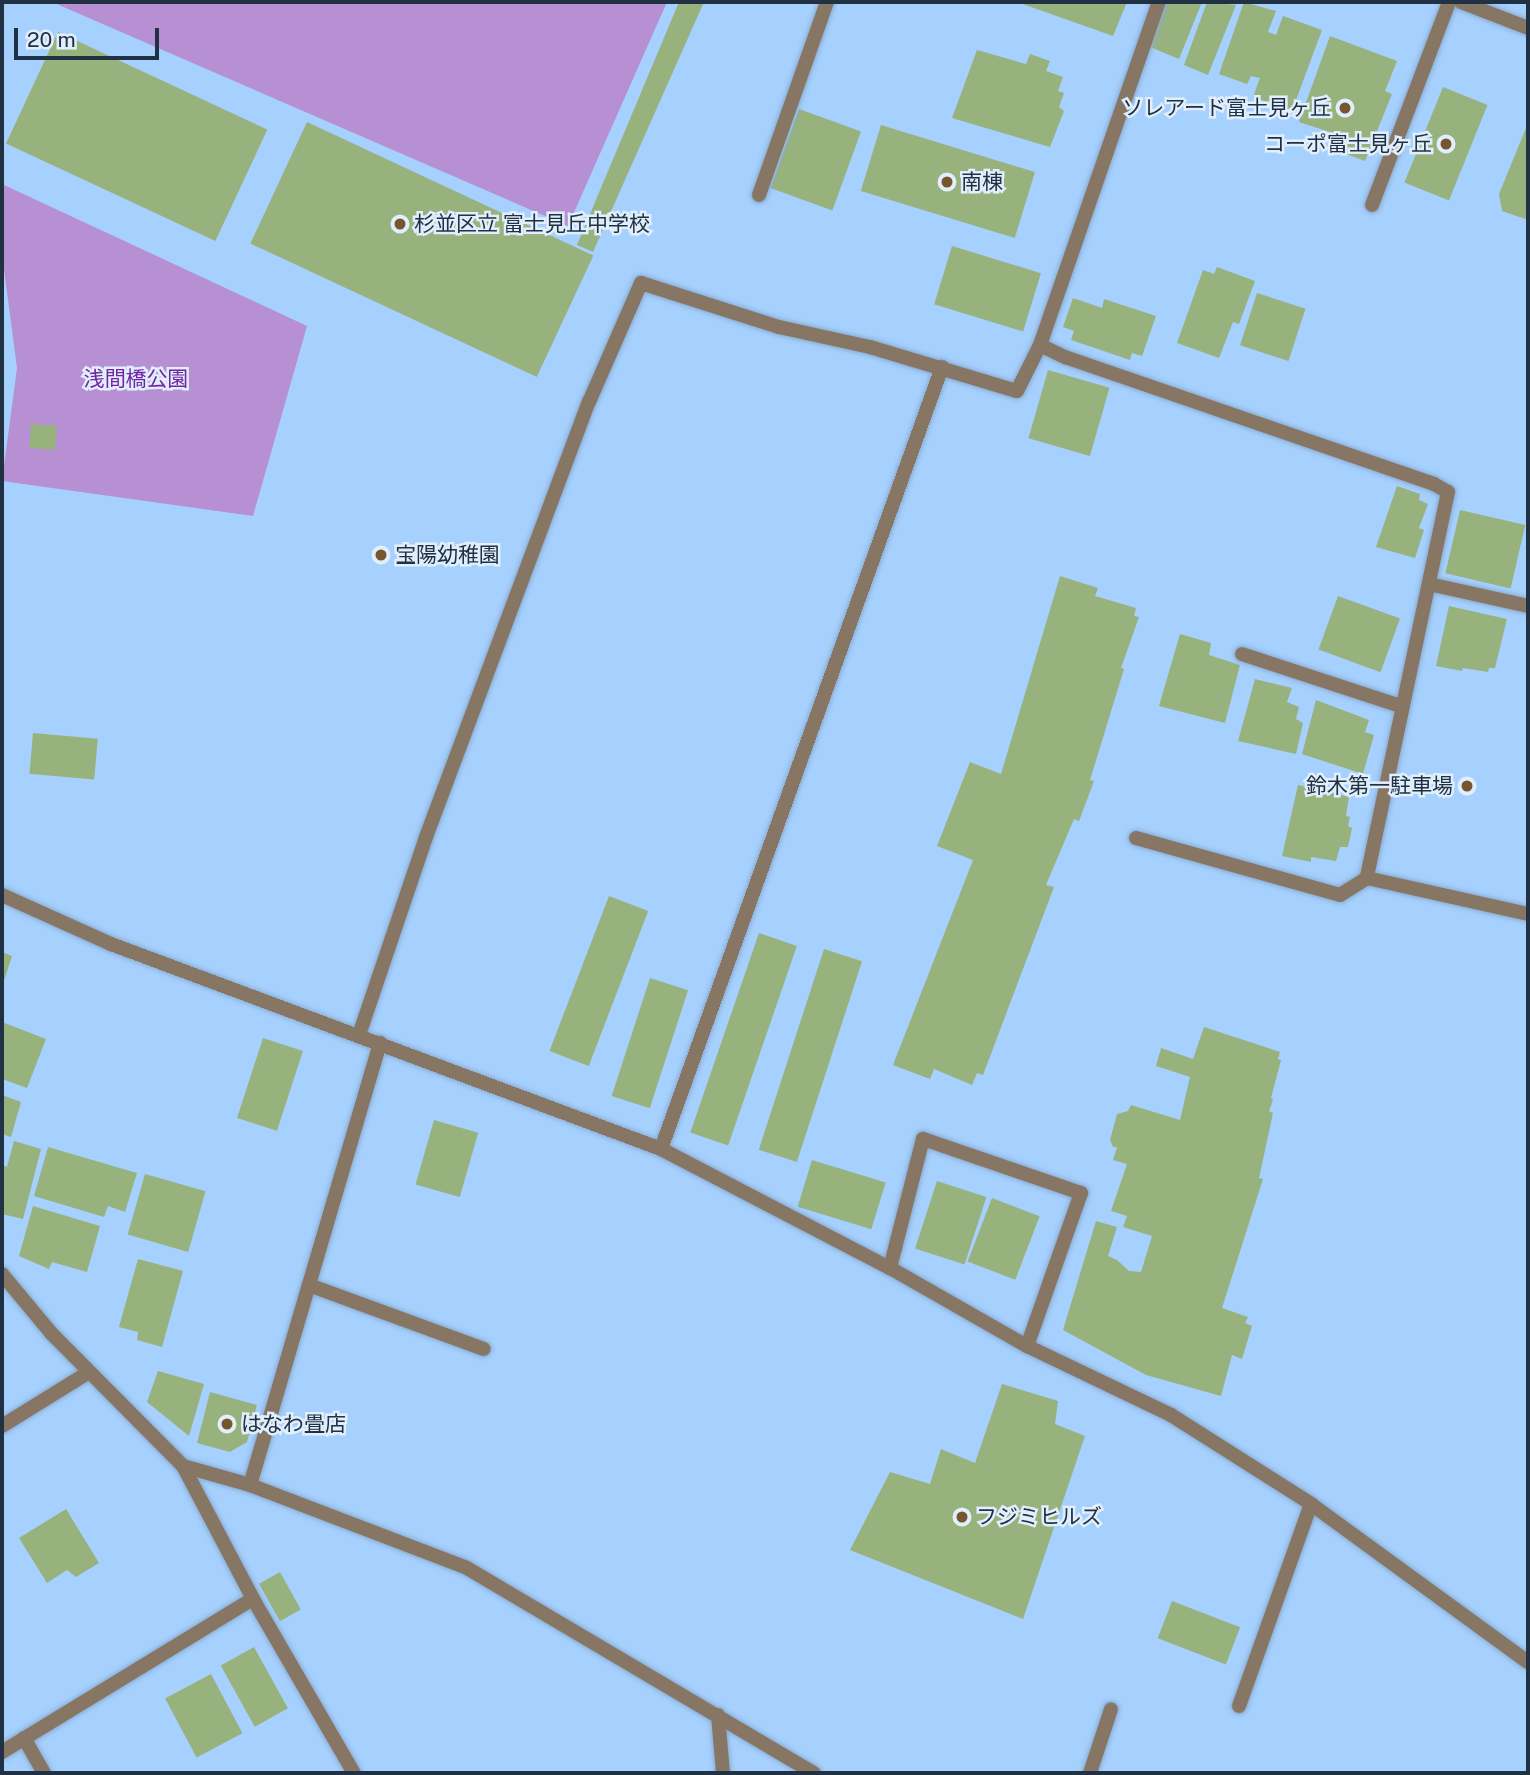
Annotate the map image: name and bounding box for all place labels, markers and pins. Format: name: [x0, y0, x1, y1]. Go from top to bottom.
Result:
place label: ソレアード富士見ヶ丘: [1122, 95, 1331, 121]
marker: ソレアード富士見ヶ丘: [1337, 100, 1353, 116]
place label: コーポ富士見ヶ丘: [1264, 131, 1432, 157]
marker: コーポ富士見ヶ丘: [1438, 136, 1454, 152]
place label: 南棟: [961, 169, 1003, 195]
marker: 南棟: [939, 174, 955, 190]
place label: 杉並区立 富士見丘中学校: [414, 211, 650, 237]
marker: 杉並区立 富士見丘中学校: [392, 216, 408, 232]
place label: 宝陽幼稚園: [395, 542, 500, 568]
marker: 宝陽幼稚園: [373, 547, 389, 563]
place label: 鈴木第一駐車場: [1306, 773, 1453, 799]
marker: 鈴木第一駐車場: [1459, 778, 1475, 794]
place label: はなわ畳店: [241, 1411, 346, 1437]
marker: はなわ畳店: [219, 1416, 235, 1432]
place label: フジミヒルズ: [976, 1504, 1102, 1530]
marker: フジミヒルズ: [954, 1509, 970, 1525]

